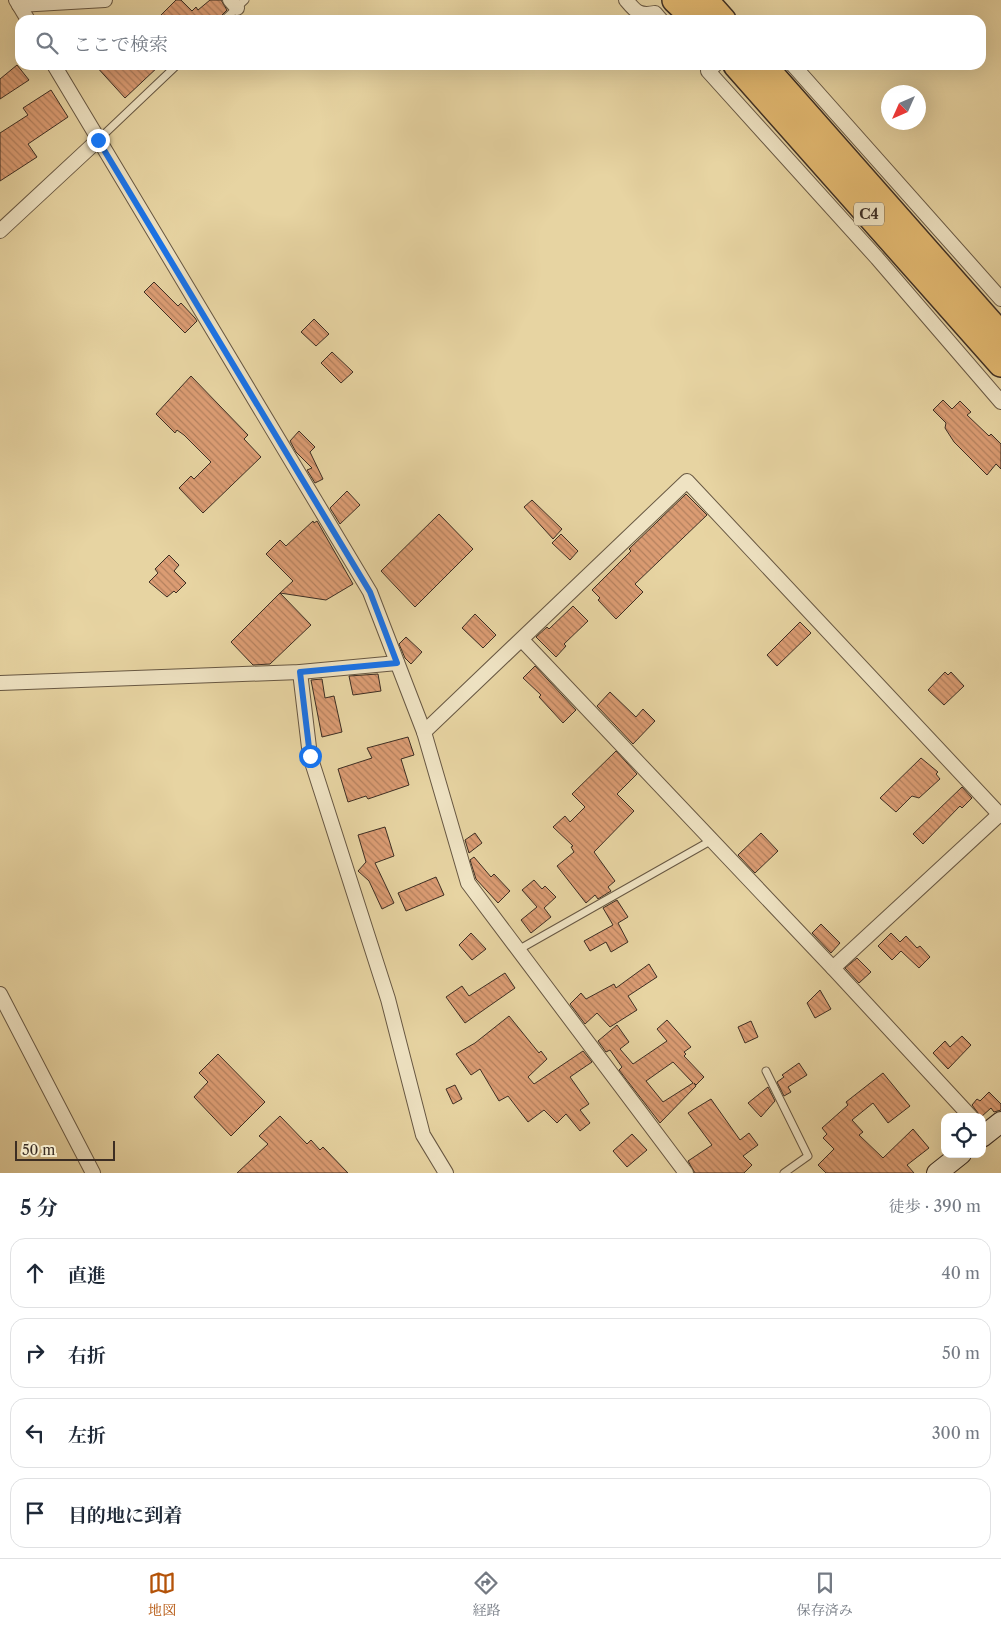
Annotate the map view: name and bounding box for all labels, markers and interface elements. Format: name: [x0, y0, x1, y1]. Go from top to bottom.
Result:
search box: [15, 15, 986, 70]
icon: search: [33, 29, 61, 57]
text: ここで検索: [73, 33, 168, 56]
north arrow: [881, 85, 926, 130]
route end: [87, 129, 110, 152]
road number: C4: [854, 202, 884, 225]
route start: [299, 745, 322, 768]
map controls: [941, 1113, 986, 1158]
button: locate: [941, 1113, 986, 1158]
scale bar: [15, 1138, 115, 1161]
text: 50 m: [22, 1141, 55, 1159]
text: 5 分: [20, 1195, 58, 1220]
text: 徒歩 · 390 m: [888, 1196, 981, 1216]
icon: ahead: [21, 1259, 49, 1287]
text: 40 m: [941, 1263, 980, 1283]
text: 直進: [68, 1264, 106, 1287]
icon: right: [21, 1339, 49, 1367]
text: 50 m: [942, 1343, 980, 1363]
text: 右折: [68, 1344, 106, 1367]
icon: left: [21, 1419, 49, 1447]
text: 300 m: [932, 1423, 980, 1443]
text: 左折: [68, 1424, 106, 1447]
icon: arrive: [21, 1499, 49, 1527]
text: 目的地に到着: [68, 1504, 182, 1527]
tab: 地図: [148, 1569, 176, 1619]
tab: 経路: [472, 1569, 500, 1619]
tab: 保存済み: [797, 1569, 853, 1619]

